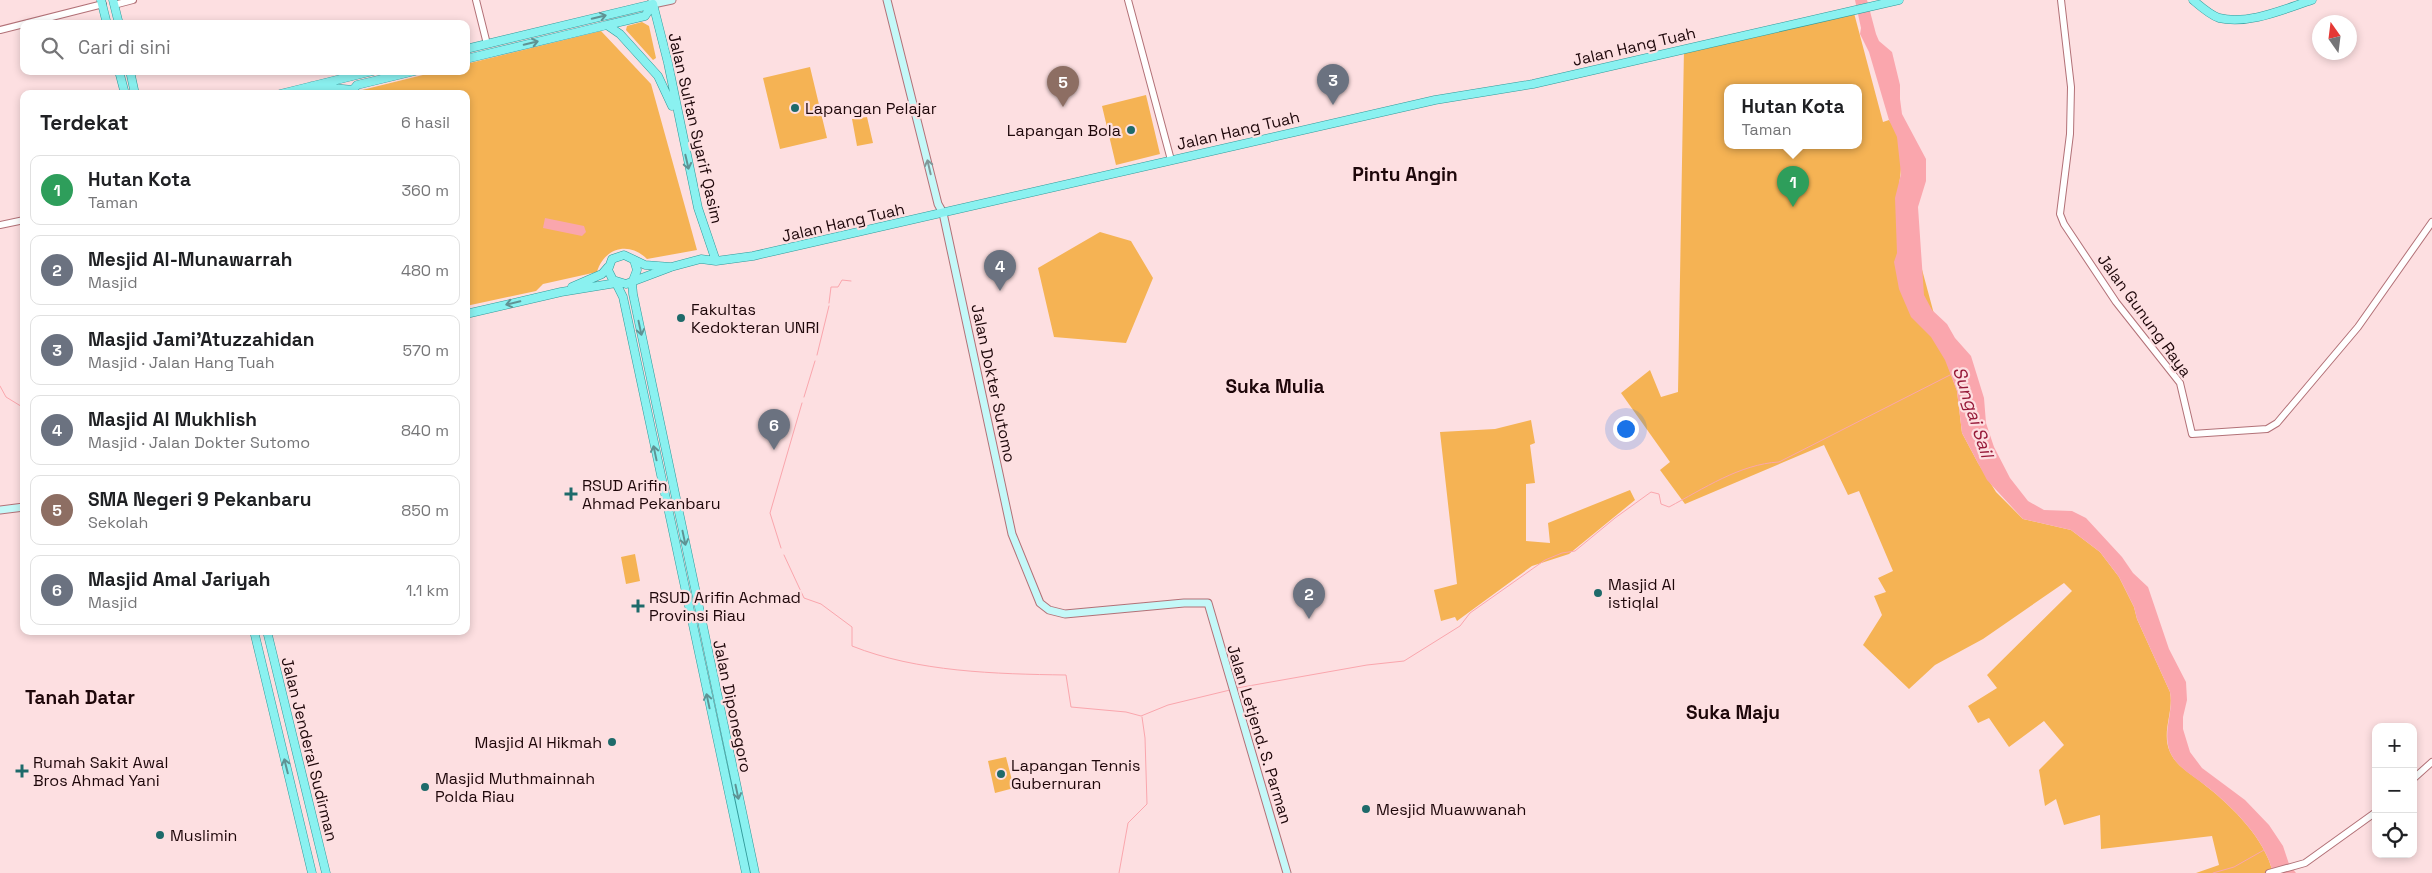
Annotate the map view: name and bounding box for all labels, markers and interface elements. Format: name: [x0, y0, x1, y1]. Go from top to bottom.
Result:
one-way arrow: [590, 12, 606, 21]
north arrow: [2312, 15, 2357, 60]
search box: [20, 20, 470, 75]
street label: Jalan Hang Tuah: [1570, 22, 1698, 71]
street label: Jalan Sultan Syarif Qasim: [663, 31, 728, 226]
icon: search: [38, 34, 66, 62]
text: Cari di sini: [78, 35, 171, 60]
one-way arrow: [522, 38, 538, 47]
pin: 3: [1317, 64, 1349, 105]
pin: 5: [1047, 66, 1079, 107]
popup: [1724, 84, 1862, 149]
text: Hutan Kota: [1742, 94, 1844, 119]
place label: Lapangan Pelajar: [805, 98, 937, 119]
marker: Lapangan Pelajar: [789, 102, 801, 114]
street label: Jalan Hang Tuah: [1174, 106, 1302, 155]
text: Terdekat: [40, 109, 129, 136]
text: 6 hasil: [401, 112, 450, 133]
text: Taman: [1742, 119, 1792, 140]
place label: Lapangan Bola: [1007, 120, 1121, 141]
marker: Lapangan Bola: [1125, 124, 1137, 136]
one-way arrow: [683, 153, 692, 169]
one-way arrow: [924, 159, 933, 175]
district label: Pintu Angin: [1352, 162, 1458, 187]
pin: 1: [1777, 166, 1809, 207]
text: Hutan Kota: [88, 167, 191, 192]
text: 1: [53, 180, 61, 201]
text: 360 m: [401, 180, 449, 201]
text: Taman: [88, 192, 138, 213]
street label: Jalan Hang Tuah: [779, 198, 907, 247]
text: Mesjid Al-Munawarrah: [88, 247, 292, 272]
street label: Jalan Gunung Raya: [2093, 249, 2196, 381]
pin: 4: [984, 250, 1016, 291]
text: 2: [52, 260, 62, 281]
text: 480 m: [401, 260, 449, 281]
text: Masjid: [88, 272, 138, 293]
one-way arrow: [506, 299, 522, 308]
place label: Fakultas Kedokteran UNRI: [691, 299, 819, 338]
street label: Jalan Dokter Sutomo: [966, 302, 1021, 464]
marker: Fakultas Kedokteran UNRI: [675, 312, 687, 324]
one-way arrow: [636, 319, 645, 335]
text: Masjid Jami'Atuzzahidan: [88, 327, 314, 352]
text: 3: [52, 340, 62, 361]
text: 570 m: [403, 340, 449, 361]
text: Masjid · Jalan Hang Tuah: [88, 352, 275, 373]
water label: Sungai Sail: [1948, 363, 2000, 463]
district label: Suka Mulia: [1225, 374, 1325, 399]
text: Masjid Al Mukhlish: [88, 407, 257, 432]
pin: 6: [758, 409, 790, 450]
your location: [1613, 416, 1639, 442]
text: 4: [52, 420, 62, 441]
text: 840 m: [401, 420, 449, 441]
text: Masjid · Jalan Dokter Sutomo: [88, 432, 310, 453]
one-way arrow: [650, 445, 659, 461]
place label: RSUD Arifin Ahmad Pekanbaru: [582, 475, 721, 514]
text: SMA Negeri 9 Pekanbaru: [88, 487, 311, 512]
marker: RSUD Arifin Ahmad Pekanbaru: [564, 487, 578, 501]
text: 5: [52, 500, 62, 521]
text: 850 m: [401, 500, 449, 521]
text: Sekolah: [88, 512, 148, 533]
one-way arrow: [680, 530, 689, 546]
text: Masjid Amal Jariyah: [88, 567, 271, 592]
place label: Masjid Al istiqlal: [1608, 574, 1675, 613]
pin: 2: [1293, 578, 1325, 619]
text: 6: [52, 580, 62, 601]
text: 1.1 km: [406, 580, 449, 601]
place label: RSUD Arifin Achmad Provinsi Riau: [649, 587, 801, 626]
marker: Masjid Al istiqlal: [1592, 587, 1604, 599]
text: Masjid: [88, 592, 138, 613]
marker: RSUD Arifin Achmad Provinsi Riau: [631, 599, 645, 613]
street label: Jalan Diponegoro: [708, 638, 757, 774]
street label: Jalan Letjend. S. Parman: [1222, 642, 1297, 826]
street label: Jalan Jenderal Sudirman: [276, 655, 343, 843]
district label: Tanah Datar: [25, 685, 135, 710]
one-way arrow: [703, 693, 712, 709]
district label: Suka Maju: [1686, 700, 1780, 725]
map controls: [2372, 723, 2417, 858]
button: +: [2372, 723, 2417, 768]
place label: Masjid Al Hikmah: [475, 732, 602, 753]
marker: Masjid Al Hikmah: [606, 736, 618, 748]
place label: Rumah Sakit Awal Bros Ahmad Yani: [33, 752, 168, 791]
place label: Lapangan Tennis Gubernuran: [1011, 755, 1140, 794]
one-way arrow: [281, 758, 290, 774]
marker: Rumah Sakit Awal Bros Ahmad Yani: [15, 764, 29, 778]
place label: Masjid Muthmainnah Polda Riau: [435, 768, 595, 807]
marker: Lapangan Tennis Gubernuran: [995, 768, 1007, 780]
button: −: [2372, 768, 2417, 813]
marker: Masjid Muthmainnah Polda Riau: [419, 781, 431, 793]
one-way arrow: [733, 784, 742, 800]
place label: Mesjid Muawwanah: [1376, 799, 1526, 820]
marker: Mesjid Muawwanah: [1360, 803, 1372, 815]
button: locate: [2372, 813, 2417, 858]
place label: Muslimin: [170, 825, 237, 846]
marker: Muslimin: [154, 829, 166, 841]

